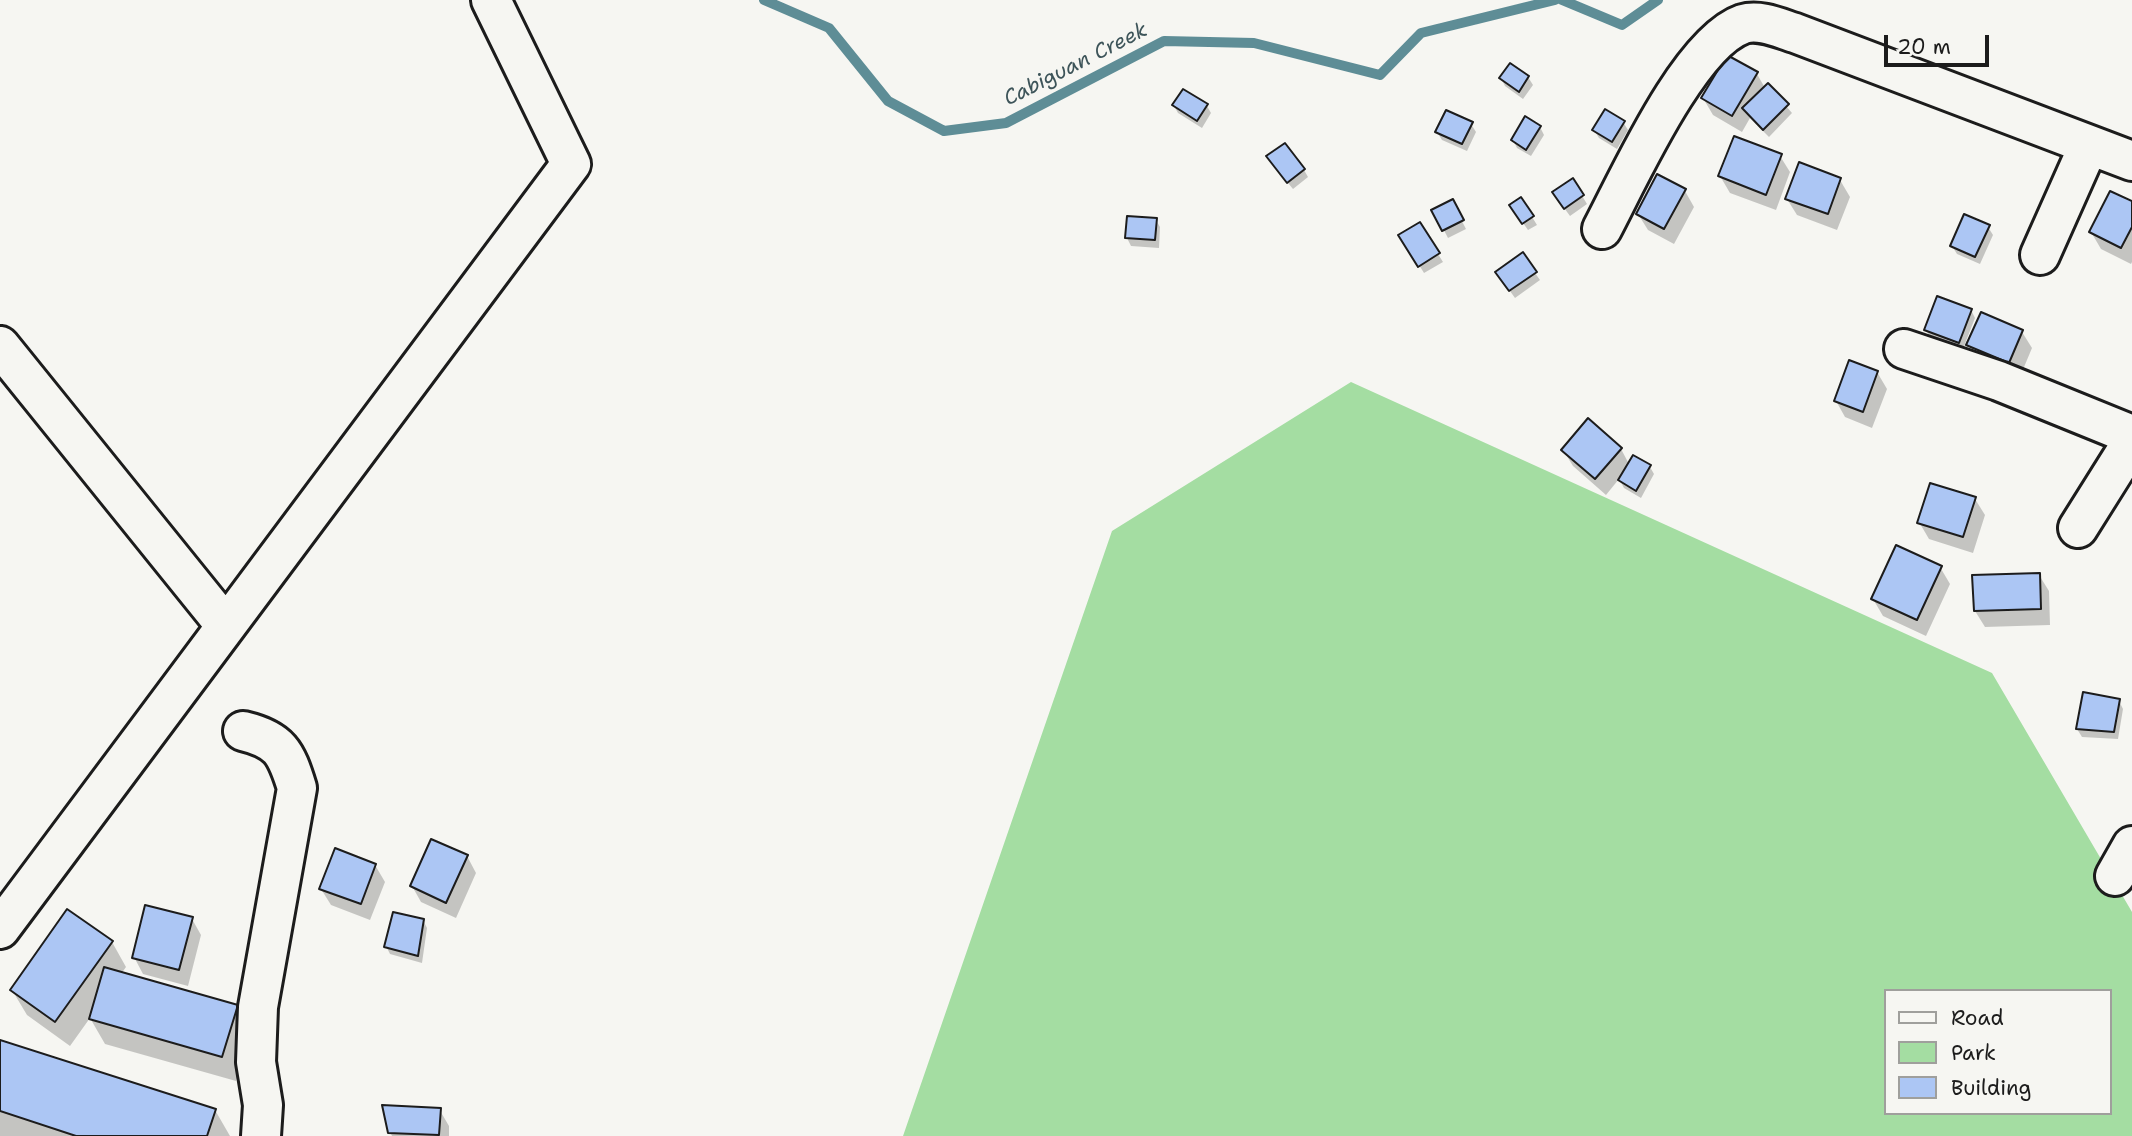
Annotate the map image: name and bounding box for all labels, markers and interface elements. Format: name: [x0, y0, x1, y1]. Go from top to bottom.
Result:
water label: Cabiguan Creek: [1000, 18, 1152, 112]
scale bar: [1887, 21, 1992, 65]
text: 20 m: [1897, 33, 1951, 61]
legend: [1884, 989, 2111, 1115]
text: Road: [1951, 1004, 2004, 1032]
text: Park: [1951, 1039, 1996, 1067]
text: Building: [1951, 1074, 2031, 1102]

